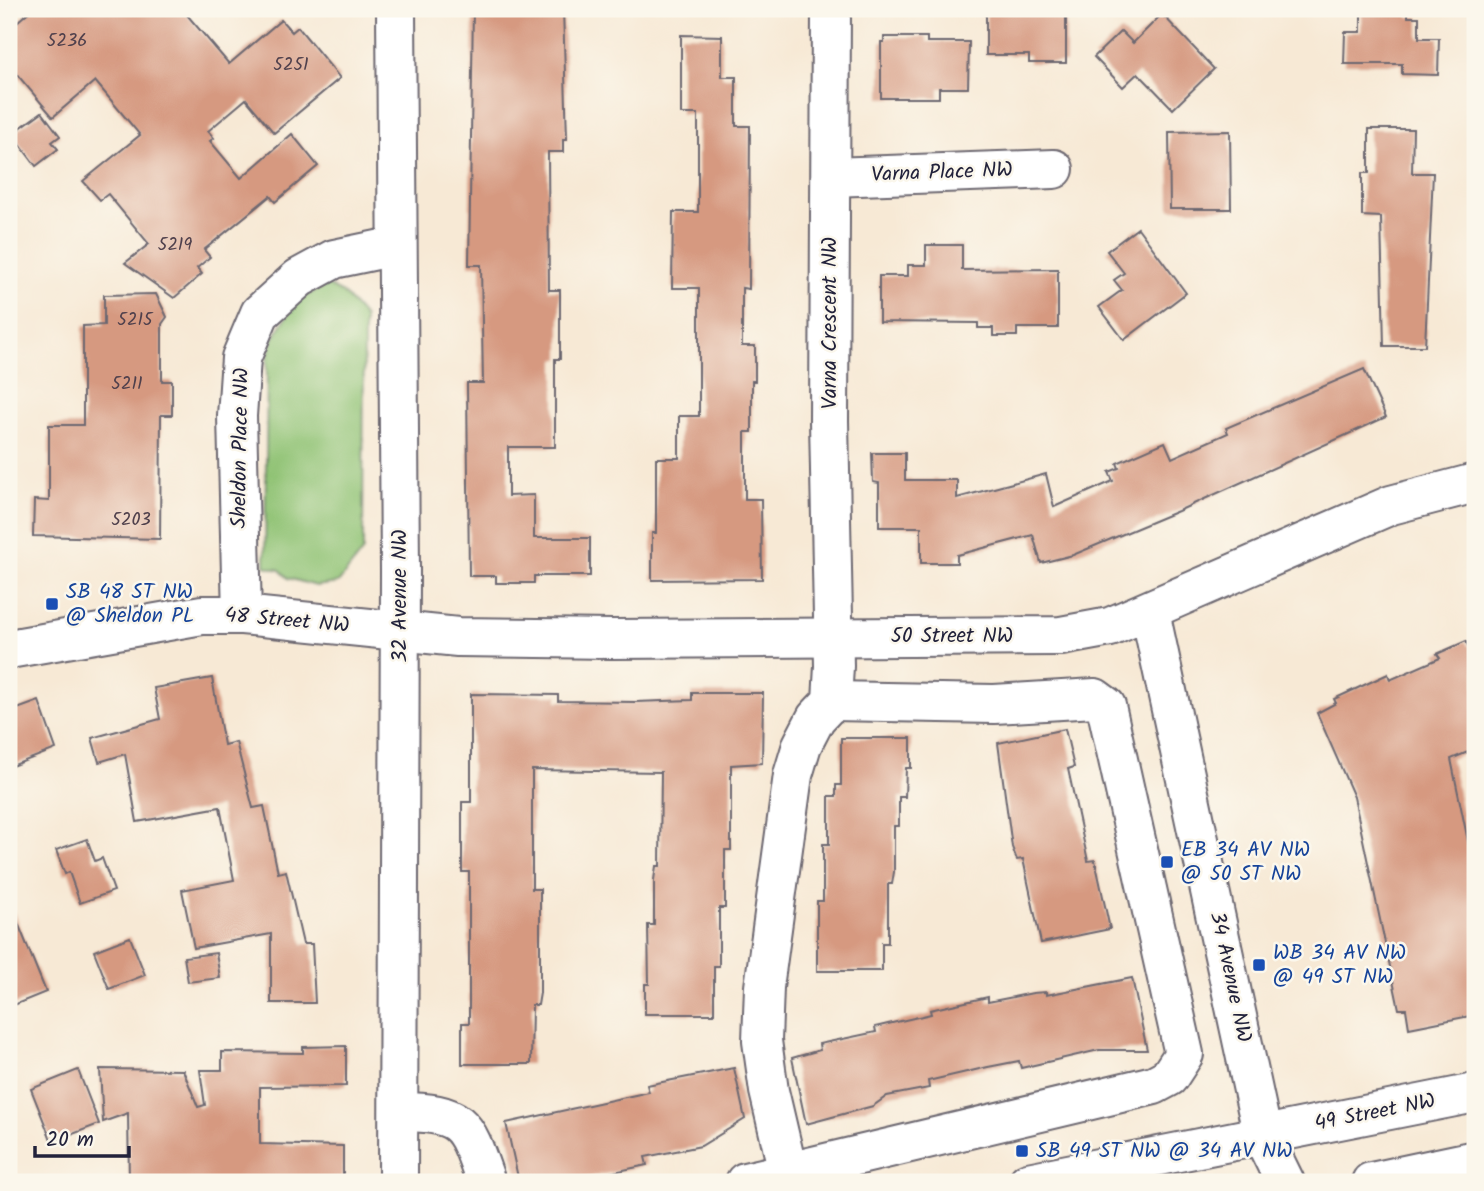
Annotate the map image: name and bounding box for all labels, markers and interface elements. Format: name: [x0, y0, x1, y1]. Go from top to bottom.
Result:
house number: 5236: [47, 27, 87, 56]
house number: 5251: [273, 51, 309, 80]
street label: Varna Place NW: [871, 154, 1013, 192]
house number: 5219: [158, 231, 192, 260]
street label: Varna Crescent NW: [814, 237, 847, 409]
house number: 5215: [117, 306, 154, 335]
street label: Sheldon Place NW: [223, 367, 259, 529]
house number: 5211: [111, 370, 143, 399]
house number: 5203: [111, 506, 151, 535]
street label: 32 Avenue NW: [384, 529, 417, 663]
place label: SB 48 ST NW @ Sheldon PL: [66, 576, 194, 633]
marker: SB 48 ST NW @ Sheldon PL: [44, 596, 60, 612]
street label: 48 Street NW: [223, 599, 351, 643]
street label: 50 Street NW: [891, 620, 1013, 653]
place label: EB 34 AV NW @ 50 ST NW: [1181, 834, 1310, 891]
marker: EB 34 AV NW @ 50 ST NW: [1159, 854, 1175, 870]
street label: 34 Avenue NW: [1200, 909, 1260, 1045]
place label: WB 34 AV NW @ 49 ST NW: [1273, 937, 1406, 994]
marker: WB 34 AV NW @ 49 ST NW: [1251, 957, 1267, 973]
street label: 49 Street NW: [1312, 1085, 1438, 1141]
scale bar: [35, 1114, 130, 1158]
text: 20 m: [46, 1124, 94, 1157]
place label: SB 49 ST NW @ 34 AV NW: [1036, 1135, 1293, 1168]
marker: SB 49 ST NW @ 34 AV NW: [1014, 1143, 1030, 1159]

